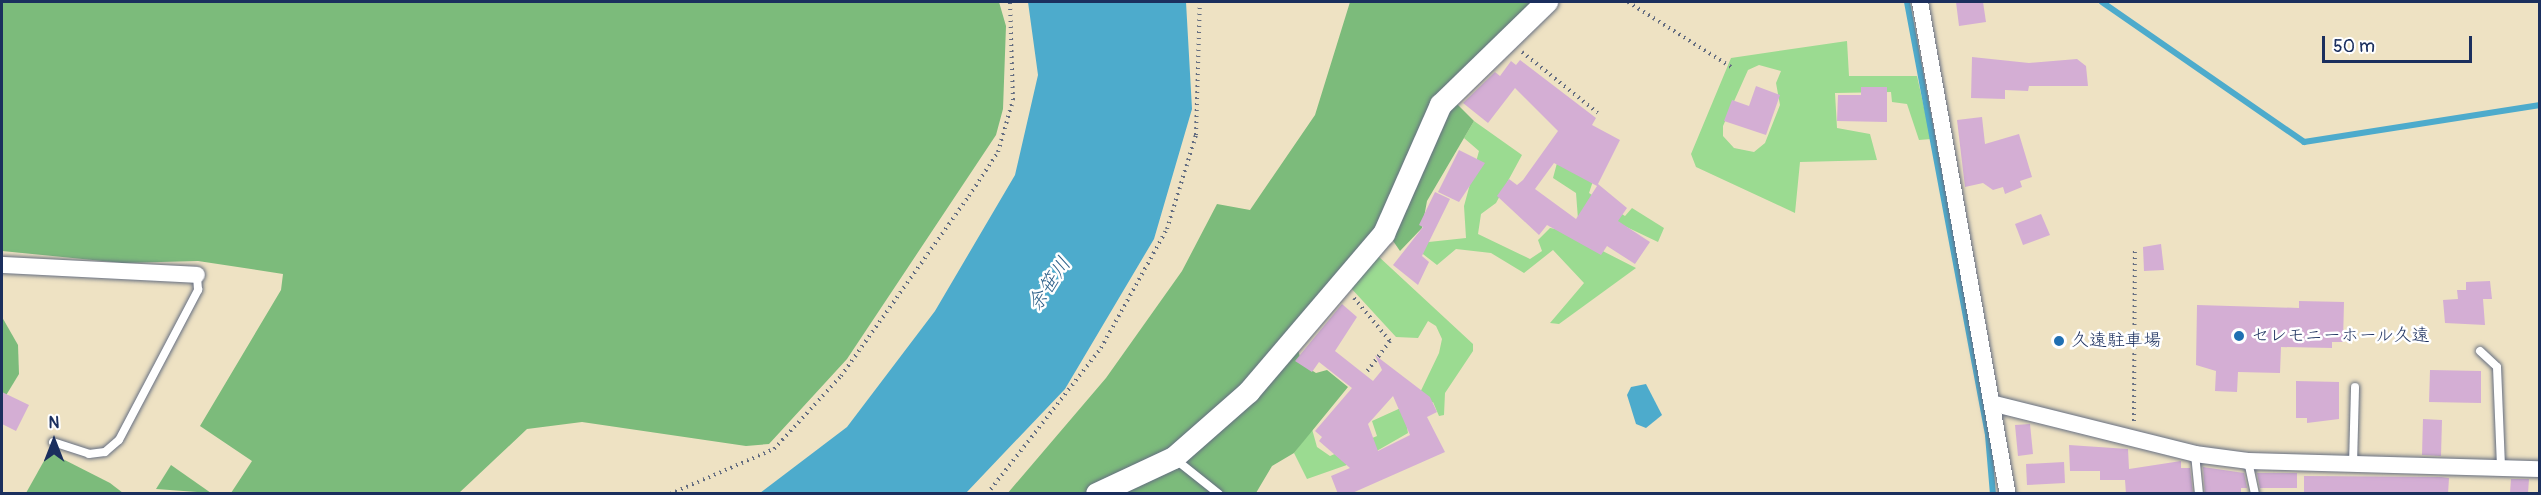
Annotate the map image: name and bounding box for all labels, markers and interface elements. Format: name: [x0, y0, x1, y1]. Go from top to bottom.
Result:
scale bar: [2325, 24, 2475, 62]
text: 50 m: [2333, 35, 2375, 58]
water label: 余笹川: [1022, 252, 1076, 316]
place label: セレモニーホール久遠: [2251, 325, 2431, 347]
marker: セレモニーホール久遠: [2232, 329, 2246, 343]
place label: 久遠駐車場: [2071, 330, 2161, 352]
marker: 久遠駐車場: [2052, 334, 2066, 348]
north arrow: [24, 411, 84, 471]
text: N: [49, 413, 59, 433]

